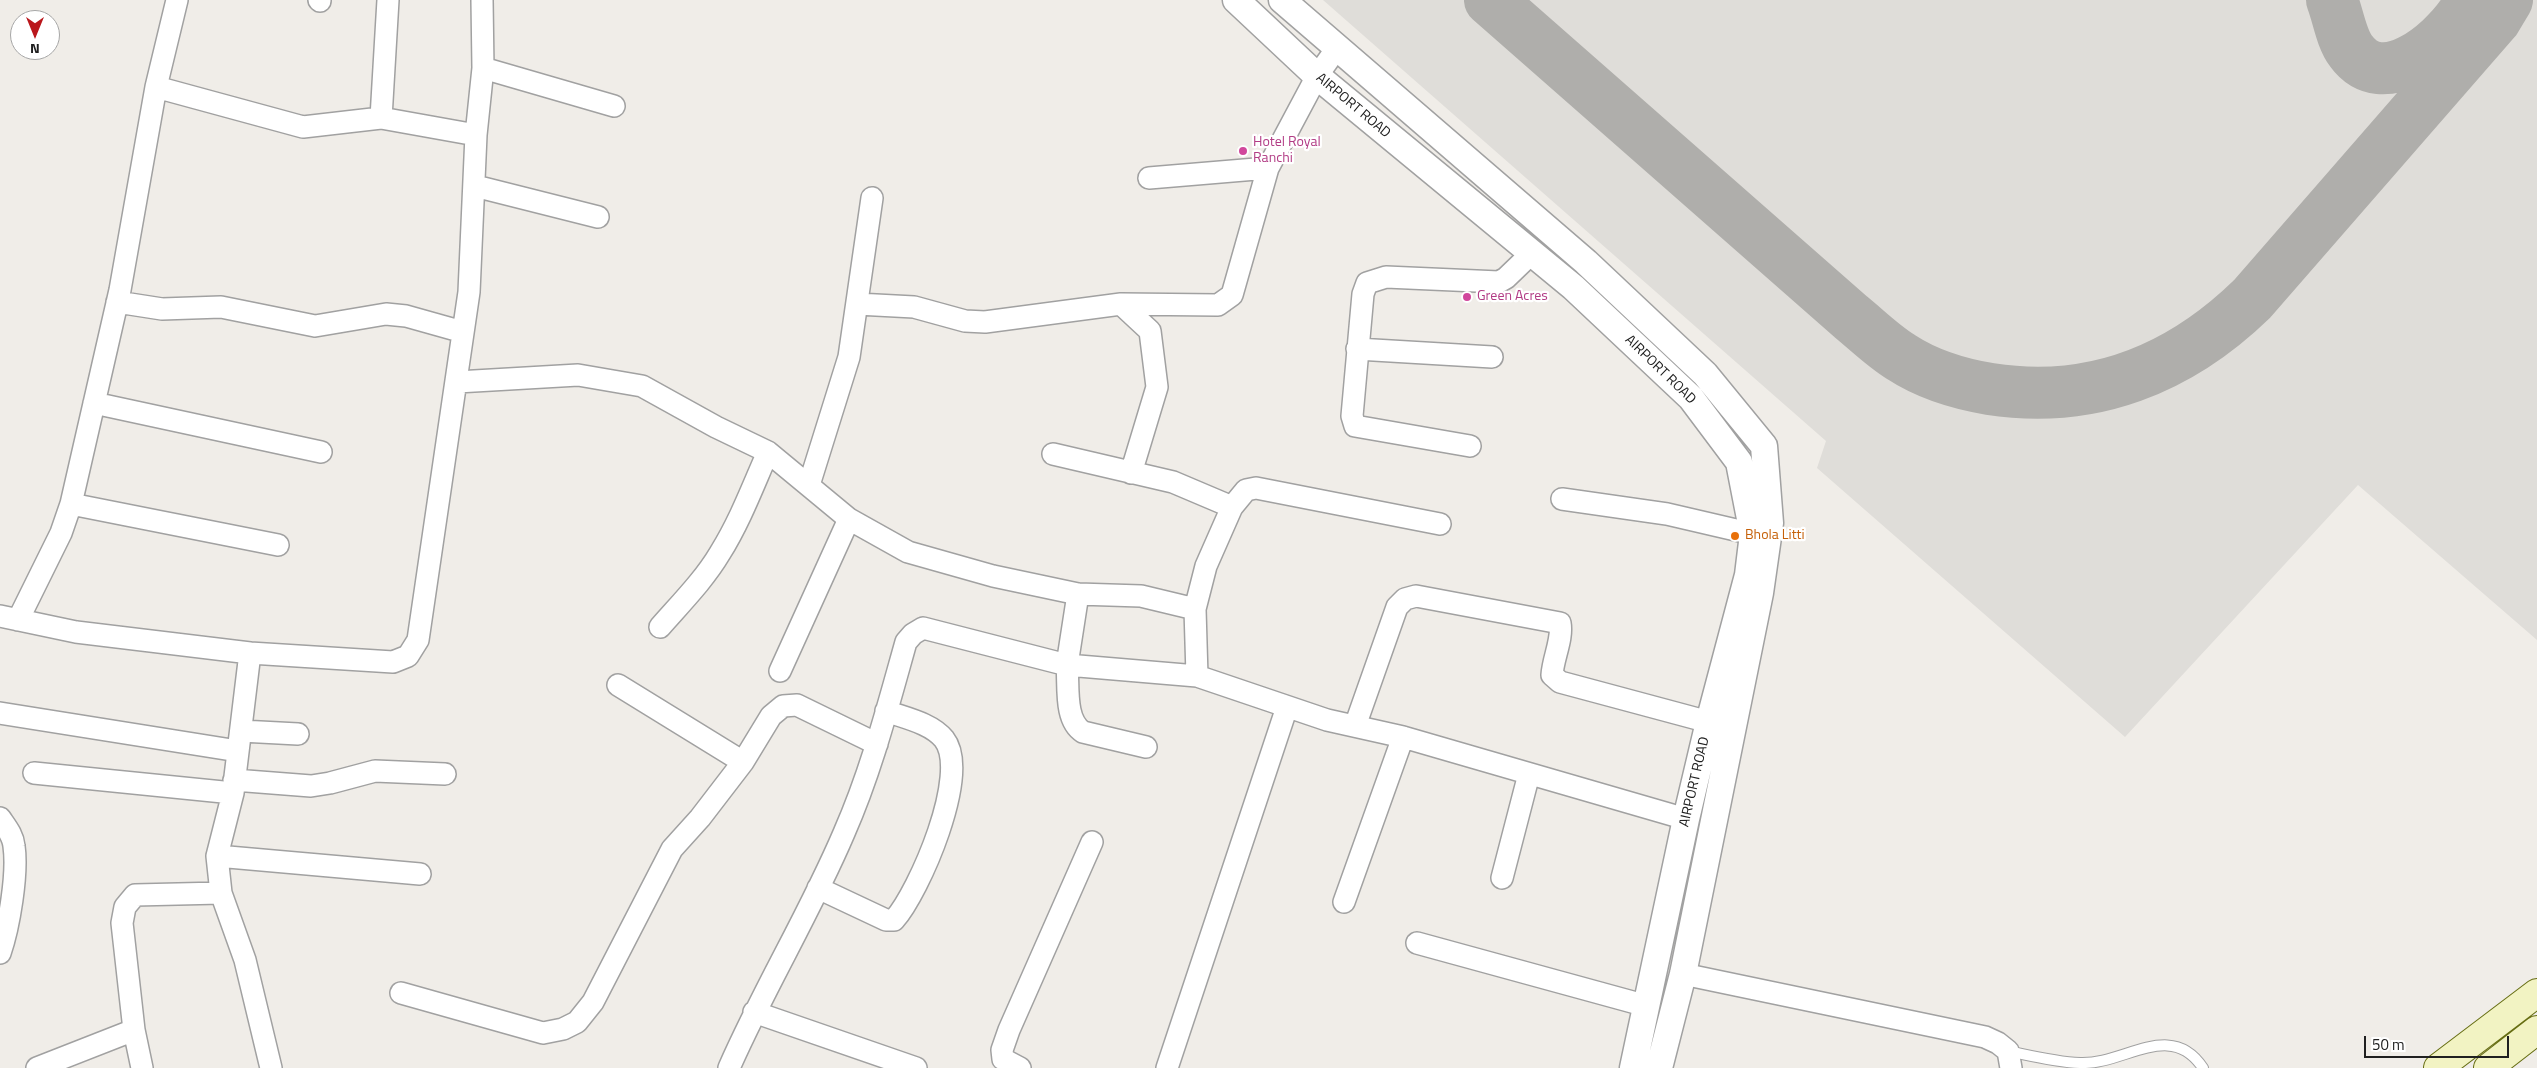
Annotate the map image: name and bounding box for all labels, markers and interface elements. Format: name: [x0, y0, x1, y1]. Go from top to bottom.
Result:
north arrow: [10, 10, 60, 60]
text: N: [30, 39, 40, 60]
street label: AIRPORT ROAD: [1312, 70, 1394, 142]
place label: Hotel Royal Ranchi: [1253, 135, 1321, 168]
marker: Hotel Royal Ranchi: [1237, 145, 1249, 157]
place label: Green Acres: [1477, 289, 1548, 305]
marker: Green Acres: [1461, 291, 1473, 303]
street label: AIRPORT ROAD: [1621, 332, 1699, 408]
place label: Bhola Litti: [1745, 528, 1805, 544]
marker: Bhola Litti: [1729, 530, 1741, 542]
street label: AIRPORT ROAD: [1676, 735, 1714, 829]
scale bar: [2367, 1026, 2512, 1058]
text: 50 m: [2372, 1033, 2405, 1056]

